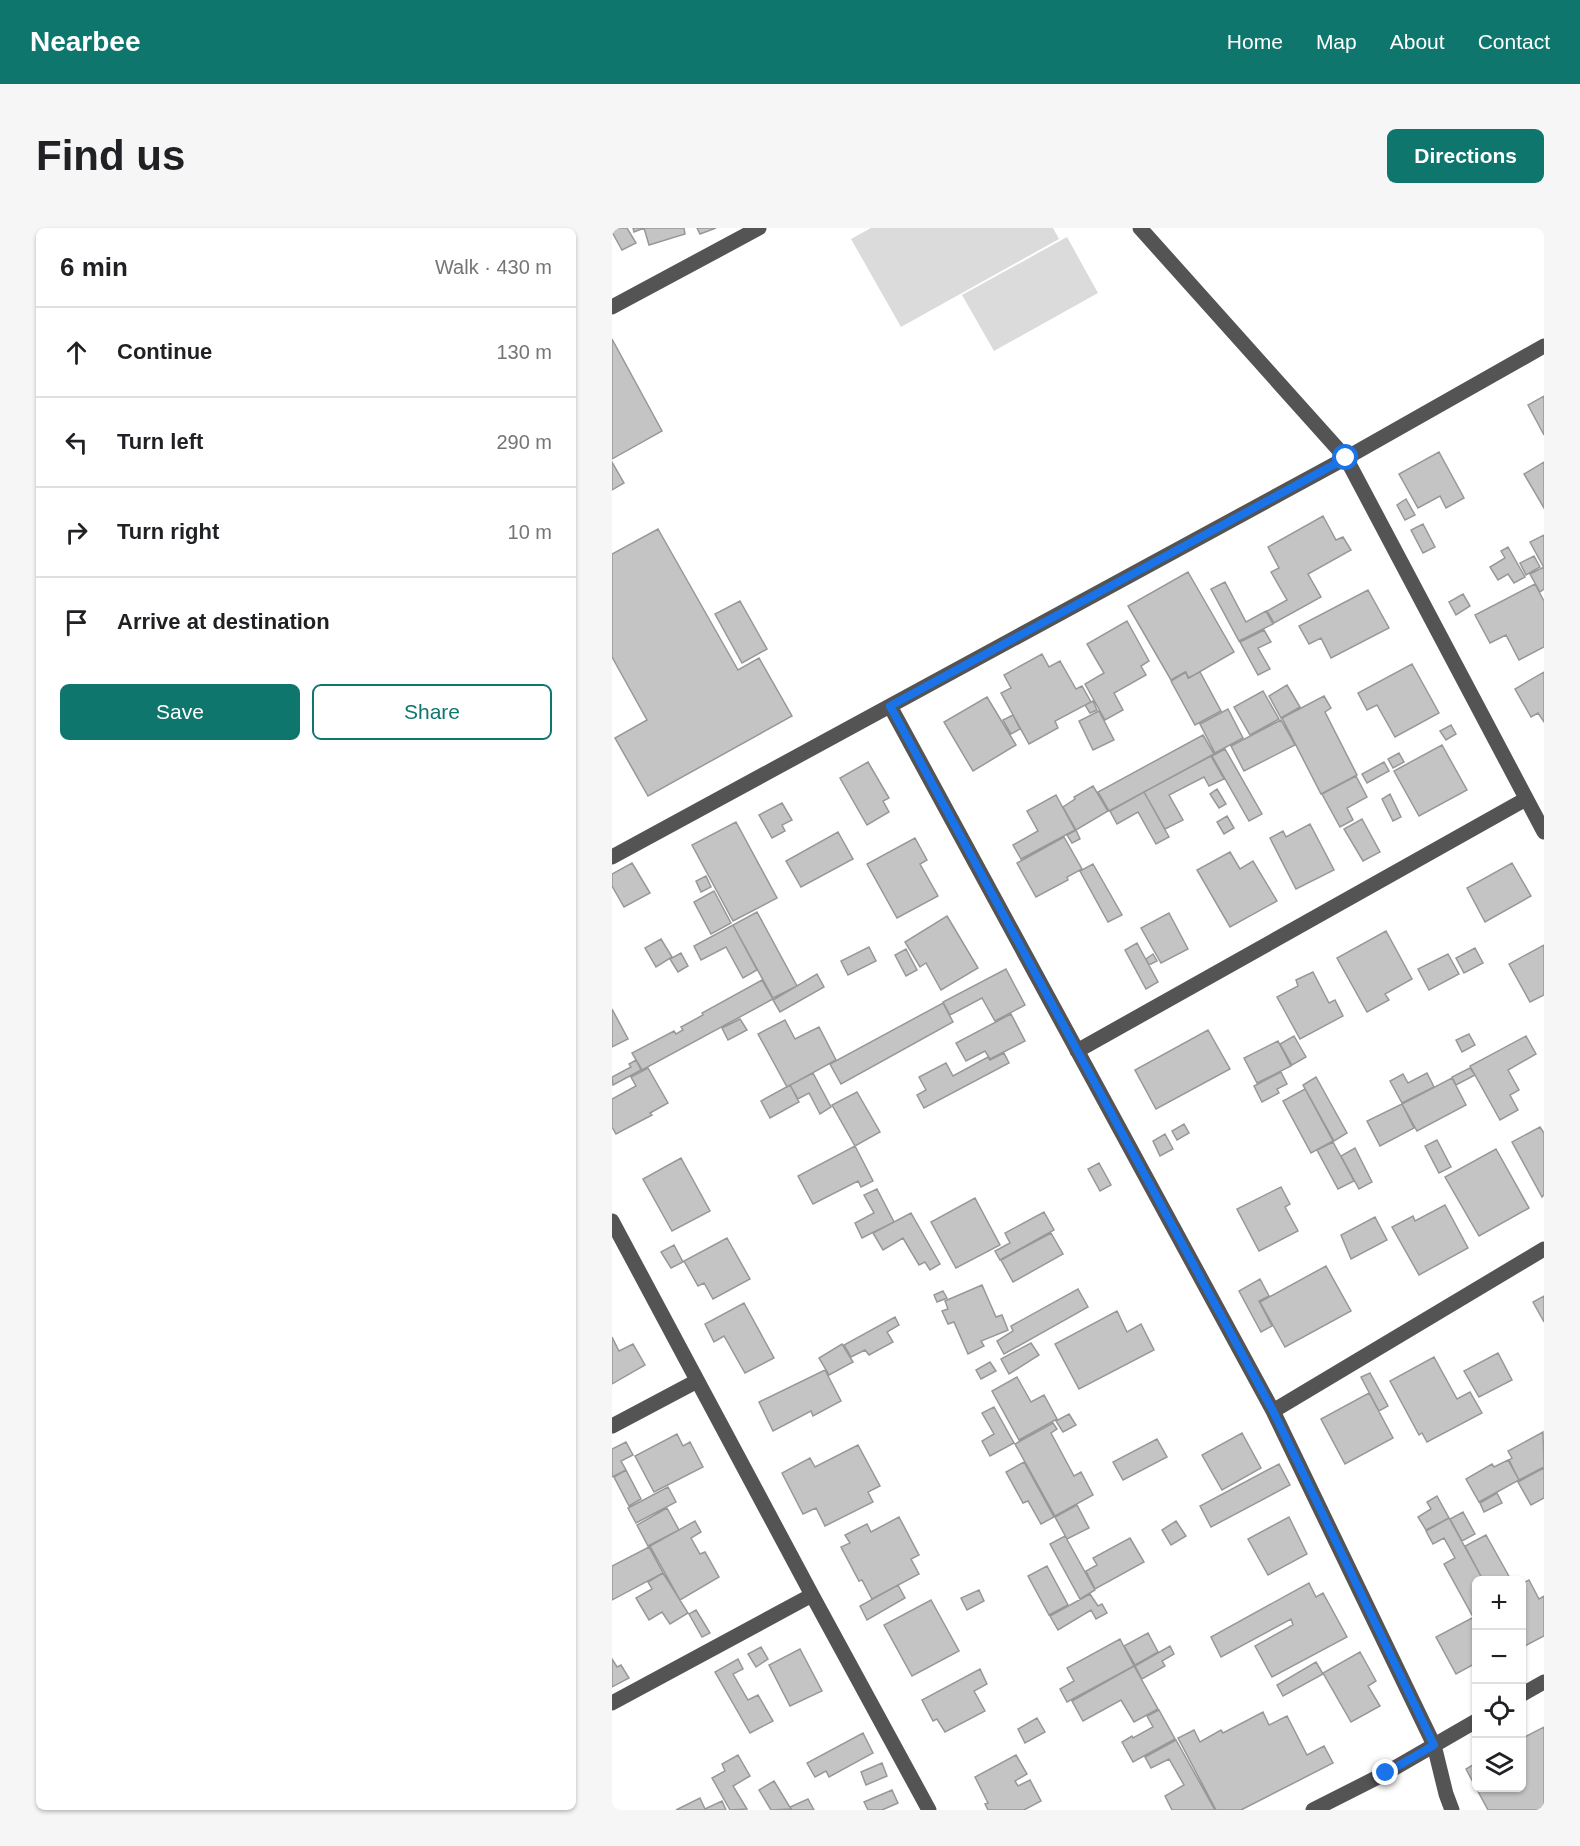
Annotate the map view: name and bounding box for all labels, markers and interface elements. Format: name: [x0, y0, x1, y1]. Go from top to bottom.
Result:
text: Nearbee: [30, 26, 141, 57]
text: Home: [1227, 30, 1283, 53]
text: Map: [1316, 30, 1357, 53]
text: About: [1390, 30, 1445, 53]
text: Contact: [1478, 30, 1550, 53]
button: Directions: [1387, 129, 1544, 183]
text: Find us: [36, 132, 185, 179]
text: 6 min: [60, 252, 128, 282]
text: Walk · 430 m: [435, 256, 552, 278]
icon: ahead: [60, 336, 93, 369]
text: Continue: [117, 339, 212, 364]
text: 130 m: [496, 341, 552, 363]
icon: left: [60, 426, 93, 459]
text: Turn left: [117, 429, 203, 454]
text: 290 m: [496, 431, 552, 453]
route start: [1332, 444, 1358, 470]
icon: right: [60, 516, 93, 549]
text: Turn right: [117, 519, 219, 544]
text: 10 m: [508, 521, 552, 543]
icon: arrive: [60, 606, 93, 639]
text: Arrive at destination: [117, 609, 330, 634]
button: Save: [60, 684, 300, 740]
button: Share: [312, 684, 552, 740]
map controls: [1472, 1576, 1526, 1792]
button: +: [1472, 1576, 1526, 1630]
button: −: [1472, 1630, 1526, 1684]
button: locate: [1472, 1684, 1526, 1738]
button: layers: [1472, 1738, 1526, 1792]
route end: [1372, 1759, 1398, 1785]

